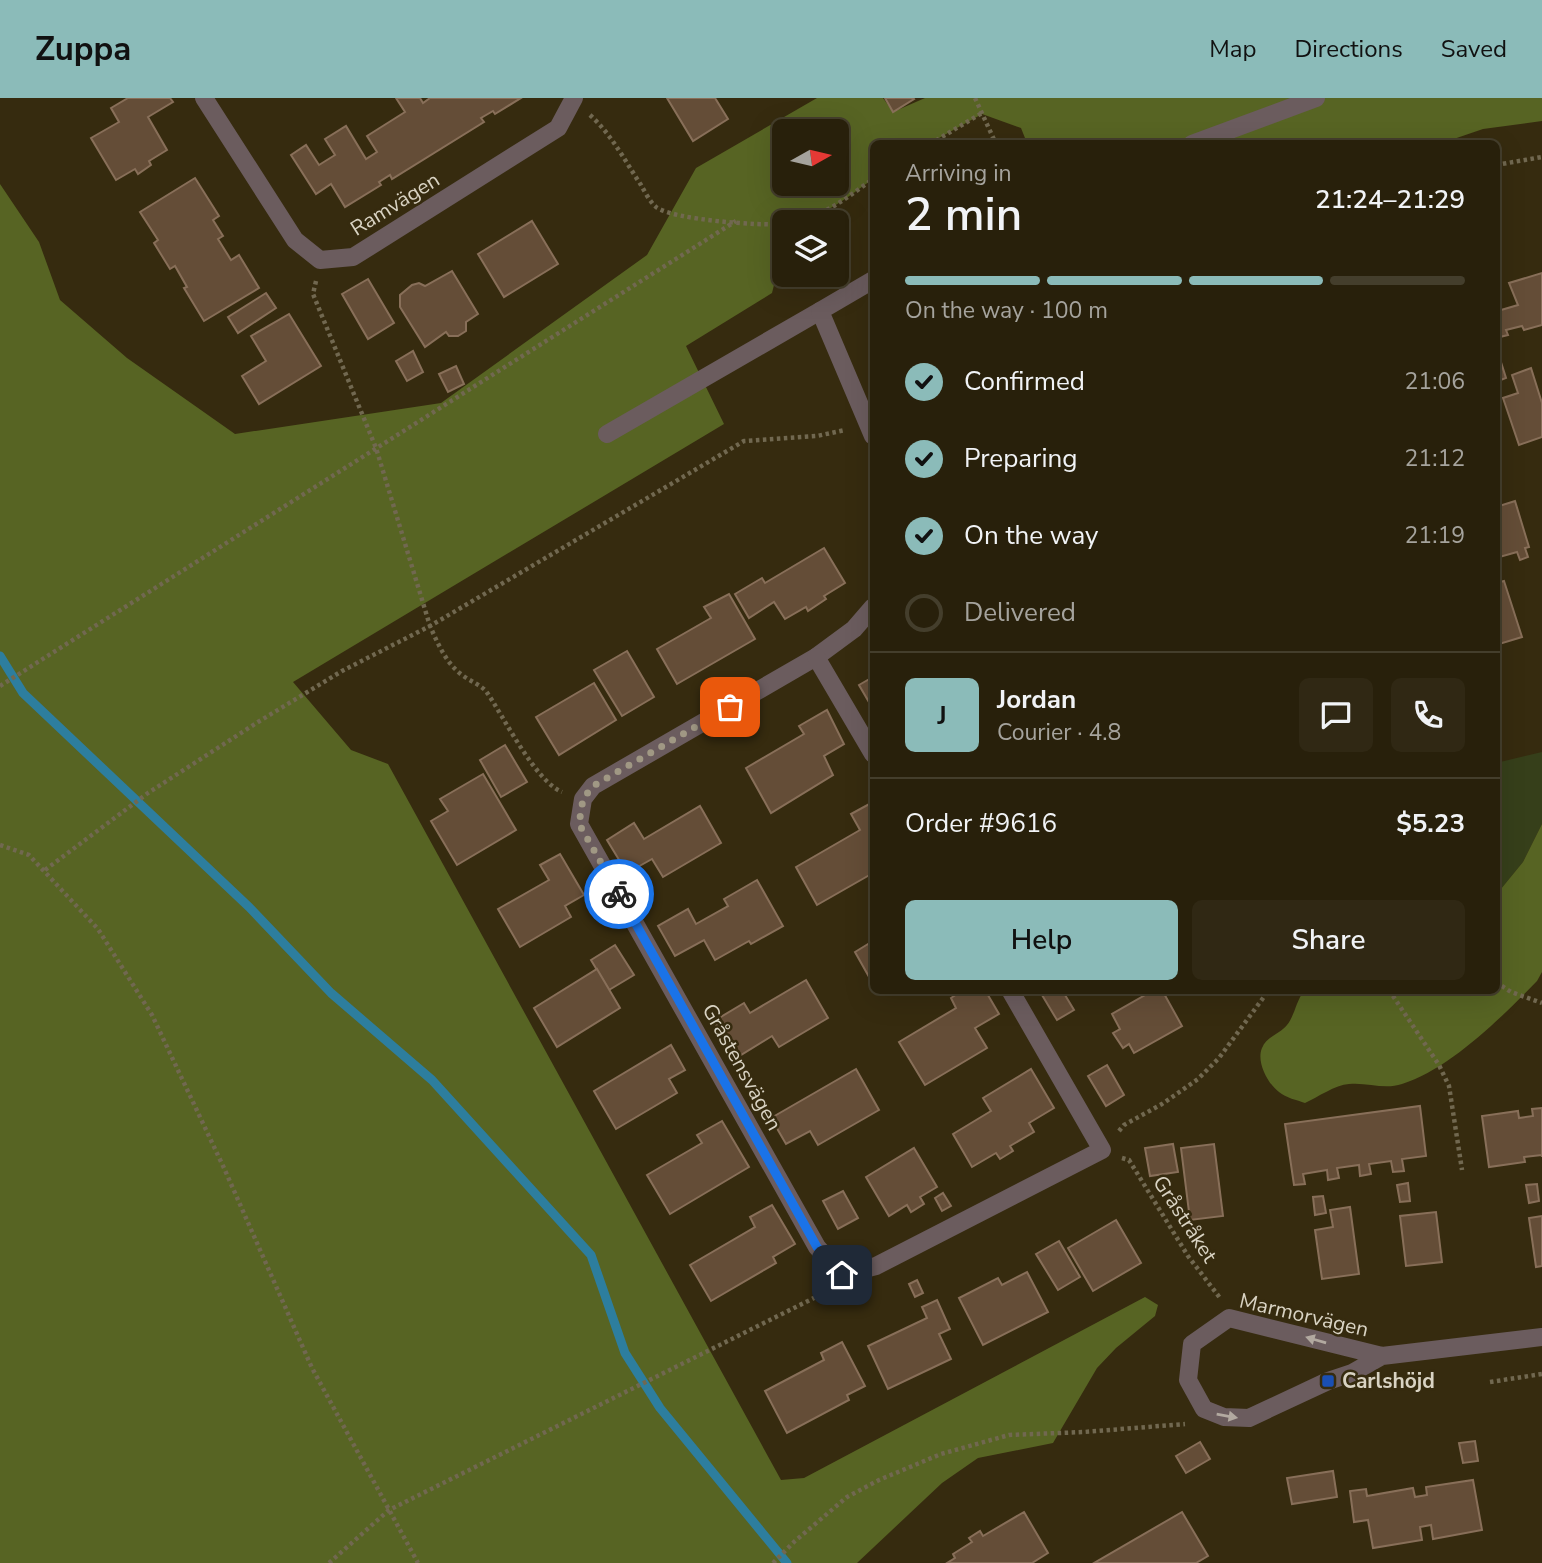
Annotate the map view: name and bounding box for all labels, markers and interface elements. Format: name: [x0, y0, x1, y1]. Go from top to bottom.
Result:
text: Zuppa: [35, 27, 131, 72]
text: Map: [1209, 33, 1256, 65]
text: Directions: [1294, 33, 1403, 65]
text: Saved: [1441, 33, 1507, 65]
north arrow: [772, 119, 849, 196]
map controls: [772, 119, 849, 287]
text: Arriving in: [905, 158, 1012, 189]
street label: Ramvägen: [345, 166, 445, 242]
text: 21:24–21:29: [1315, 182, 1465, 217]
text: 2 min: [905, 183, 1022, 246]
button: layers: [772, 210, 849, 287]
text: On the way · 100 m: [905, 295, 1108, 326]
icon: check: [905, 363, 943, 401]
text: Confirmed: [964, 364, 1085, 399]
text: 21:06: [1405, 366, 1465, 397]
icon: check: [905, 440, 943, 478]
text: Preparing: [964, 441, 1077, 476]
text: 21:12: [1405, 443, 1465, 474]
icon: check: [905, 517, 943, 555]
text: On the way: [964, 518, 1098, 553]
text: 21:19: [1405, 520, 1465, 551]
text: Delivered: [964, 595, 1076, 630]
pin: [700, 677, 760, 737]
button: chat: [1299, 678, 1373, 752]
button: phone: [1391, 678, 1465, 752]
text: Jordan: [997, 682, 1076, 717]
icon: bag: [711, 688, 749, 726]
text: J: [937, 698, 947, 733]
text: Courier · 4.8: [997, 717, 1121, 748]
text: Order #9616: [905, 806, 1057, 841]
text: $5.23: [1396, 806, 1465, 841]
courier: [584, 859, 654, 929]
icon: bike: [600, 875, 638, 913]
button: Help: [905, 900, 1178, 980]
button: Share: [1192, 900, 1465, 980]
street label: Gråstensvägen: [696, 998, 788, 1136]
street label: Gråstråket: [1146, 1170, 1224, 1268]
pin: [812, 1245, 872, 1305]
icon: home: [823, 1256, 861, 1294]
street label: Marmorvägen: [1237, 1287, 1371, 1343]
one-way arrow: [1304, 1334, 1326, 1345]
place label: Carlshöjd: [1342, 1367, 1435, 1395]
marker: Carlshöjd: [1320, 1373, 1336, 1389]
one-way arrow: [1216, 1411, 1238, 1422]

